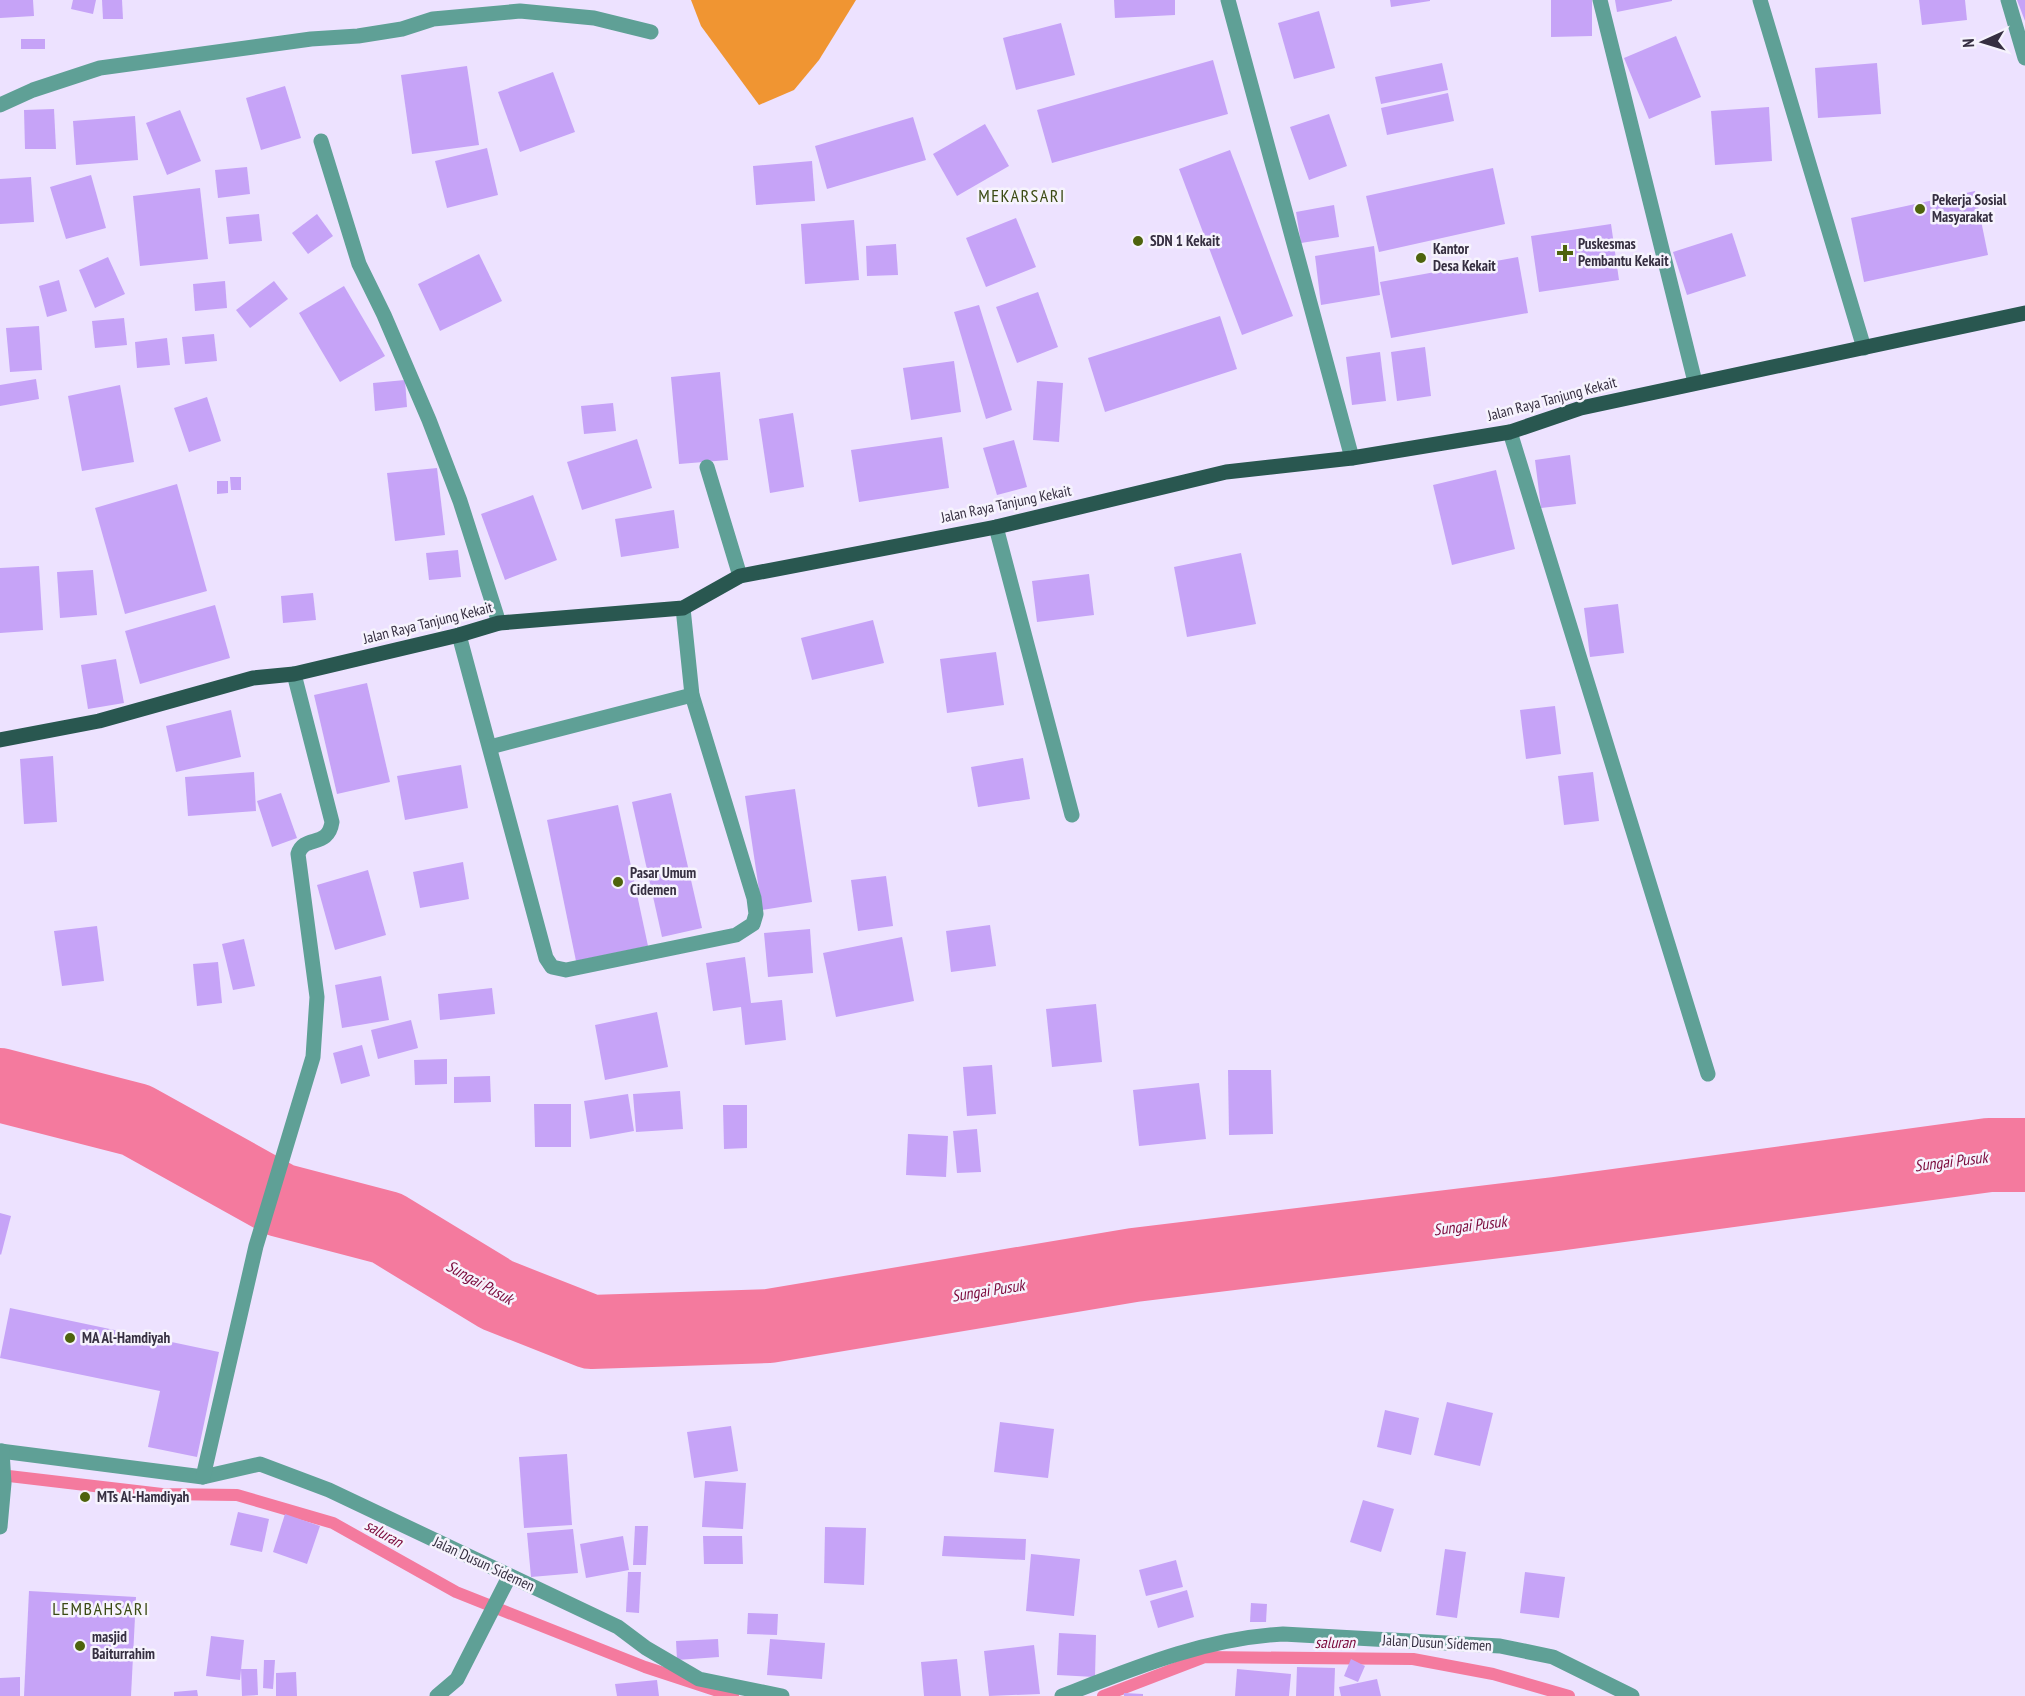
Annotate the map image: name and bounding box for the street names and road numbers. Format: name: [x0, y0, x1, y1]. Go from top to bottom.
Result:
street label: Jalan Raya Tanjung Kekait: [1484, 372, 1618, 425]
street label: Jalan Raya Tanjung Kekait: [938, 480, 1073, 527]
street label: Jalan Raya Tanjung Kekait: [360, 597, 495, 648]
street label: Jalan Dusun Sidemen: [430, 1531, 538, 1595]
street label: Jalan Dusun Sidemen: [1381, 1630, 1492, 1655]

